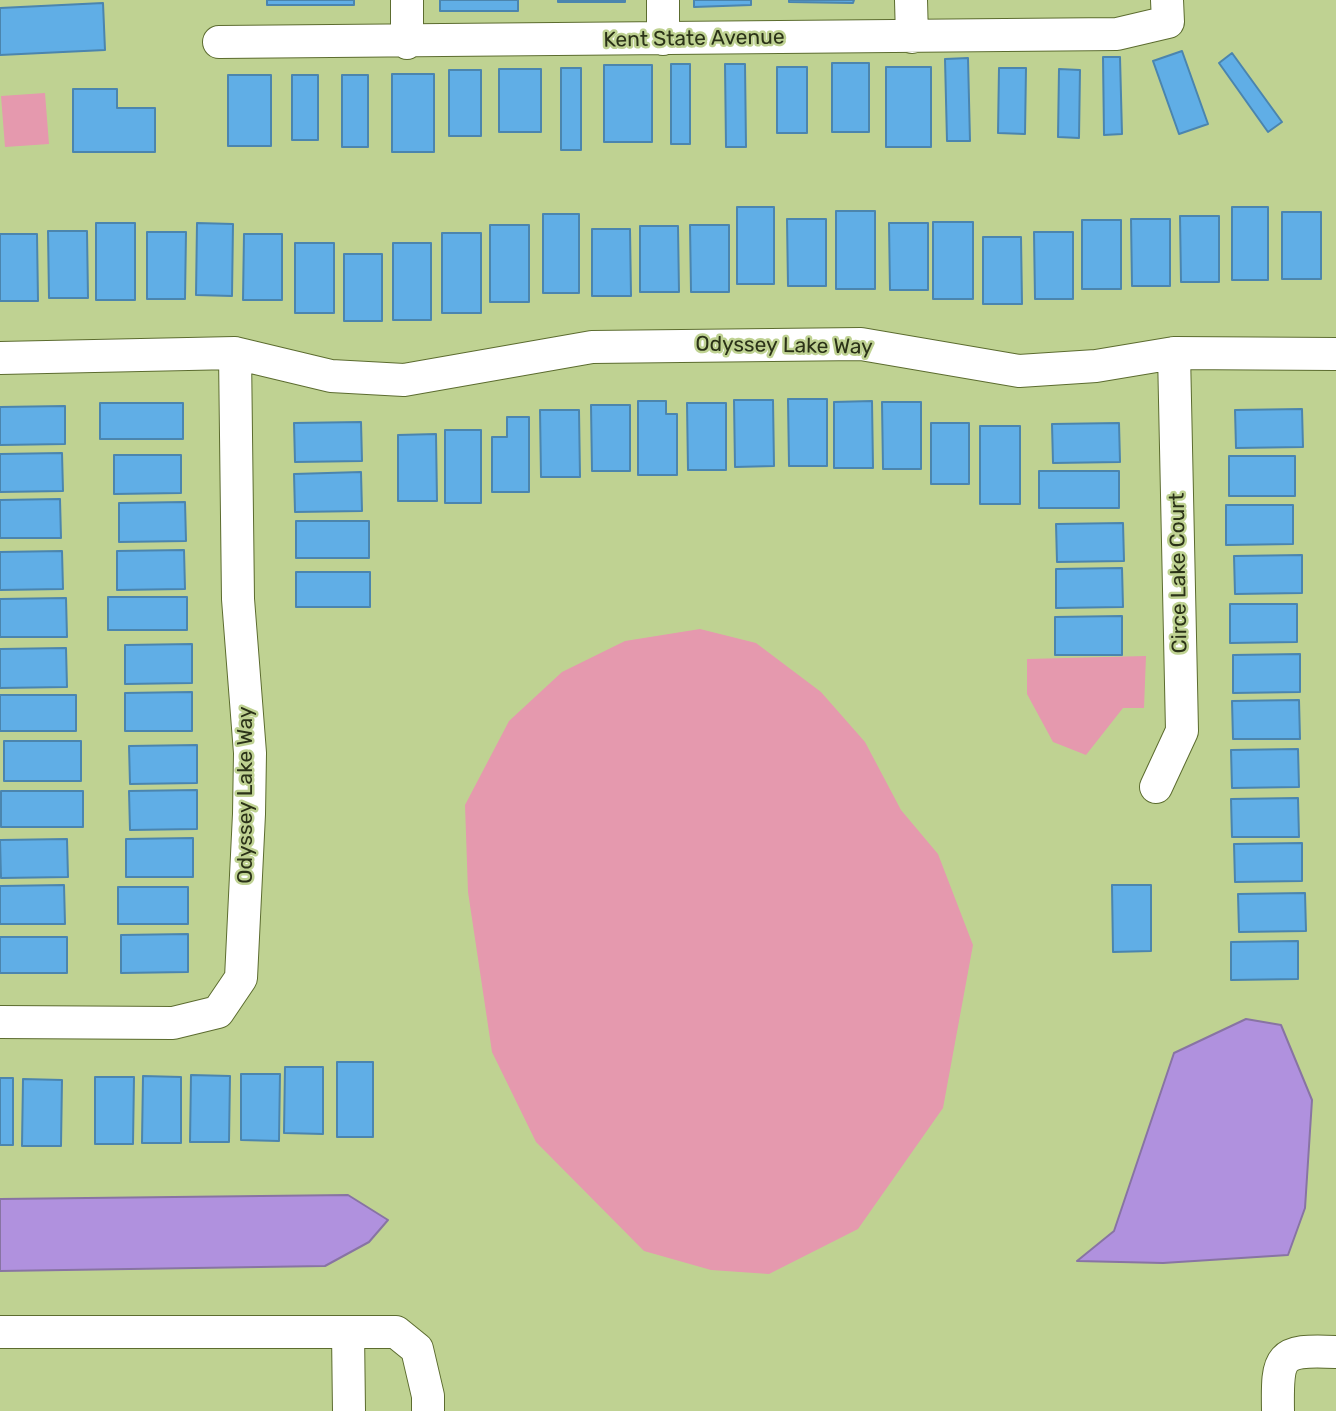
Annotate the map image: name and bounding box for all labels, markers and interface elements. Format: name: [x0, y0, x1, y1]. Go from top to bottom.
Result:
street label: Kent State Avenue: [603, 25, 785, 53]
street label: Odyssey Lake Way: [695, 332, 873, 360]
street label: Circe Lake Court: [1165, 492, 1193, 654]
street label: Odyssey Lake Way: [233, 706, 259, 884]

